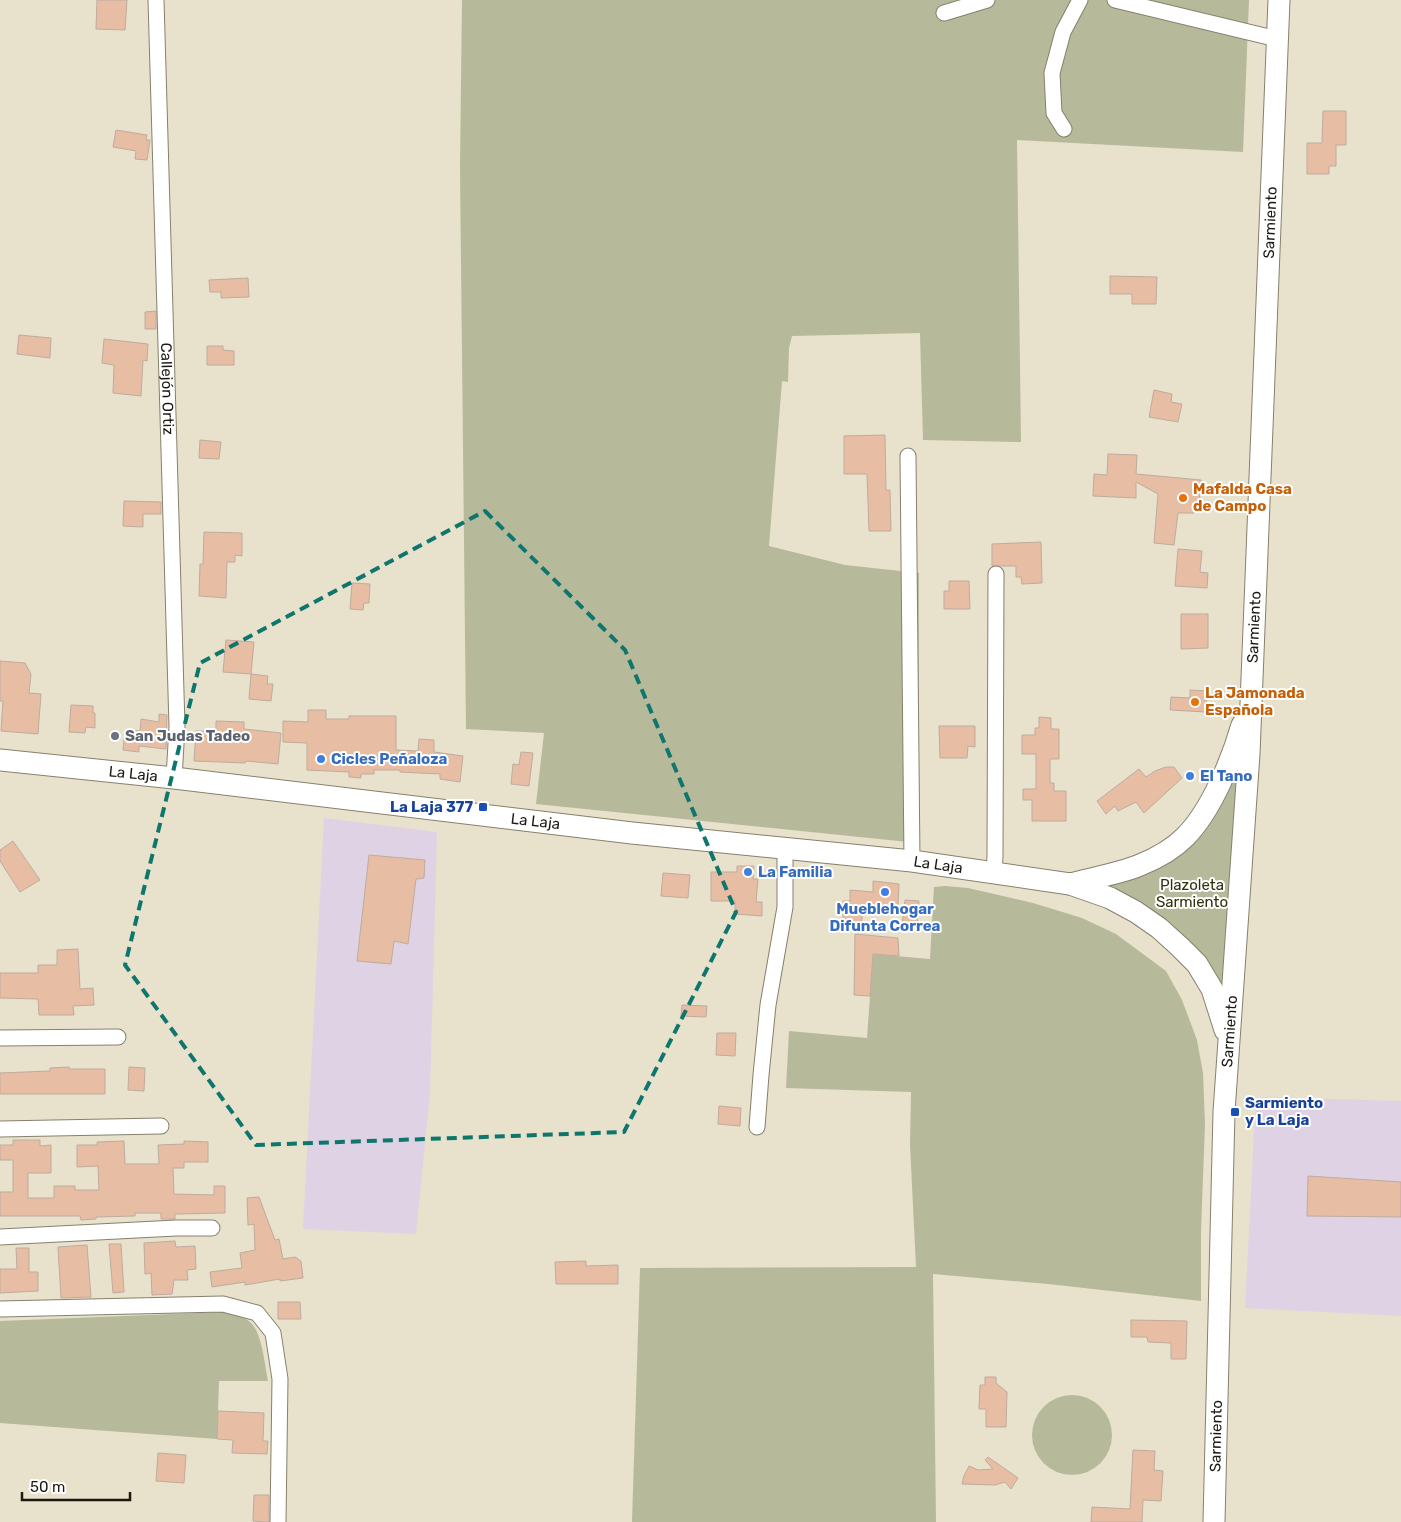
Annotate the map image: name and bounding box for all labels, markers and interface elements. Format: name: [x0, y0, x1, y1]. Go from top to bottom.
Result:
street label: Sarmiento: [1260, 186, 1281, 259]
street label: Callejón Ortiz: [157, 342, 178, 436]
place label: Mafalda Casa de Campo: [1193, 480, 1292, 515]
marker: Mafalda Casa de Campo: [1177, 492, 1189, 504]
street label: Sarmiento: [1244, 591, 1264, 664]
place label: La Jamonada Española: [1205, 684, 1305, 719]
marker: La Jamonada Española: [1189, 696, 1201, 708]
place label: San Judas Tadeo: [125, 727, 250, 745]
marker: San Judas Tadeo: [109, 730, 121, 742]
place label: Cicles Peñaloza: [331, 750, 447, 768]
marker: Cicles Peñaloza: [315, 753, 327, 765]
street label: La Laja: [108, 762, 159, 785]
place label: El Tano: [1200, 767, 1253, 785]
marker: El Tano: [1184, 770, 1196, 782]
place label: La Laja 377: [390, 798, 473, 816]
marker: La Laja 377: [477, 801, 489, 813]
street label: La Laja: [510, 810, 561, 833]
street label: La Laja: [912, 852, 964, 877]
place label: La Familia: [758, 863, 832, 881]
marker: La Familia: [742, 866, 754, 878]
park label: Plazoleta Sarmiento: [1156, 876, 1228, 911]
marker: Mueblehogar Difunta Correa: [879, 886, 891, 898]
place label: Mueblehogar Difunta Correa: [830, 900, 941, 935]
street label: Sarmiento: [1218, 995, 1241, 1068]
place label: Sarmiento y La Laja: [1245, 1094, 1323, 1129]
marker: Sarmiento y La Laja: [1229, 1106, 1241, 1118]
street label: Sarmiento: [1206, 1400, 1226, 1472]
scale bar: [22, 1470, 130, 1502]
text: 50 m: [30, 1478, 65, 1496]

